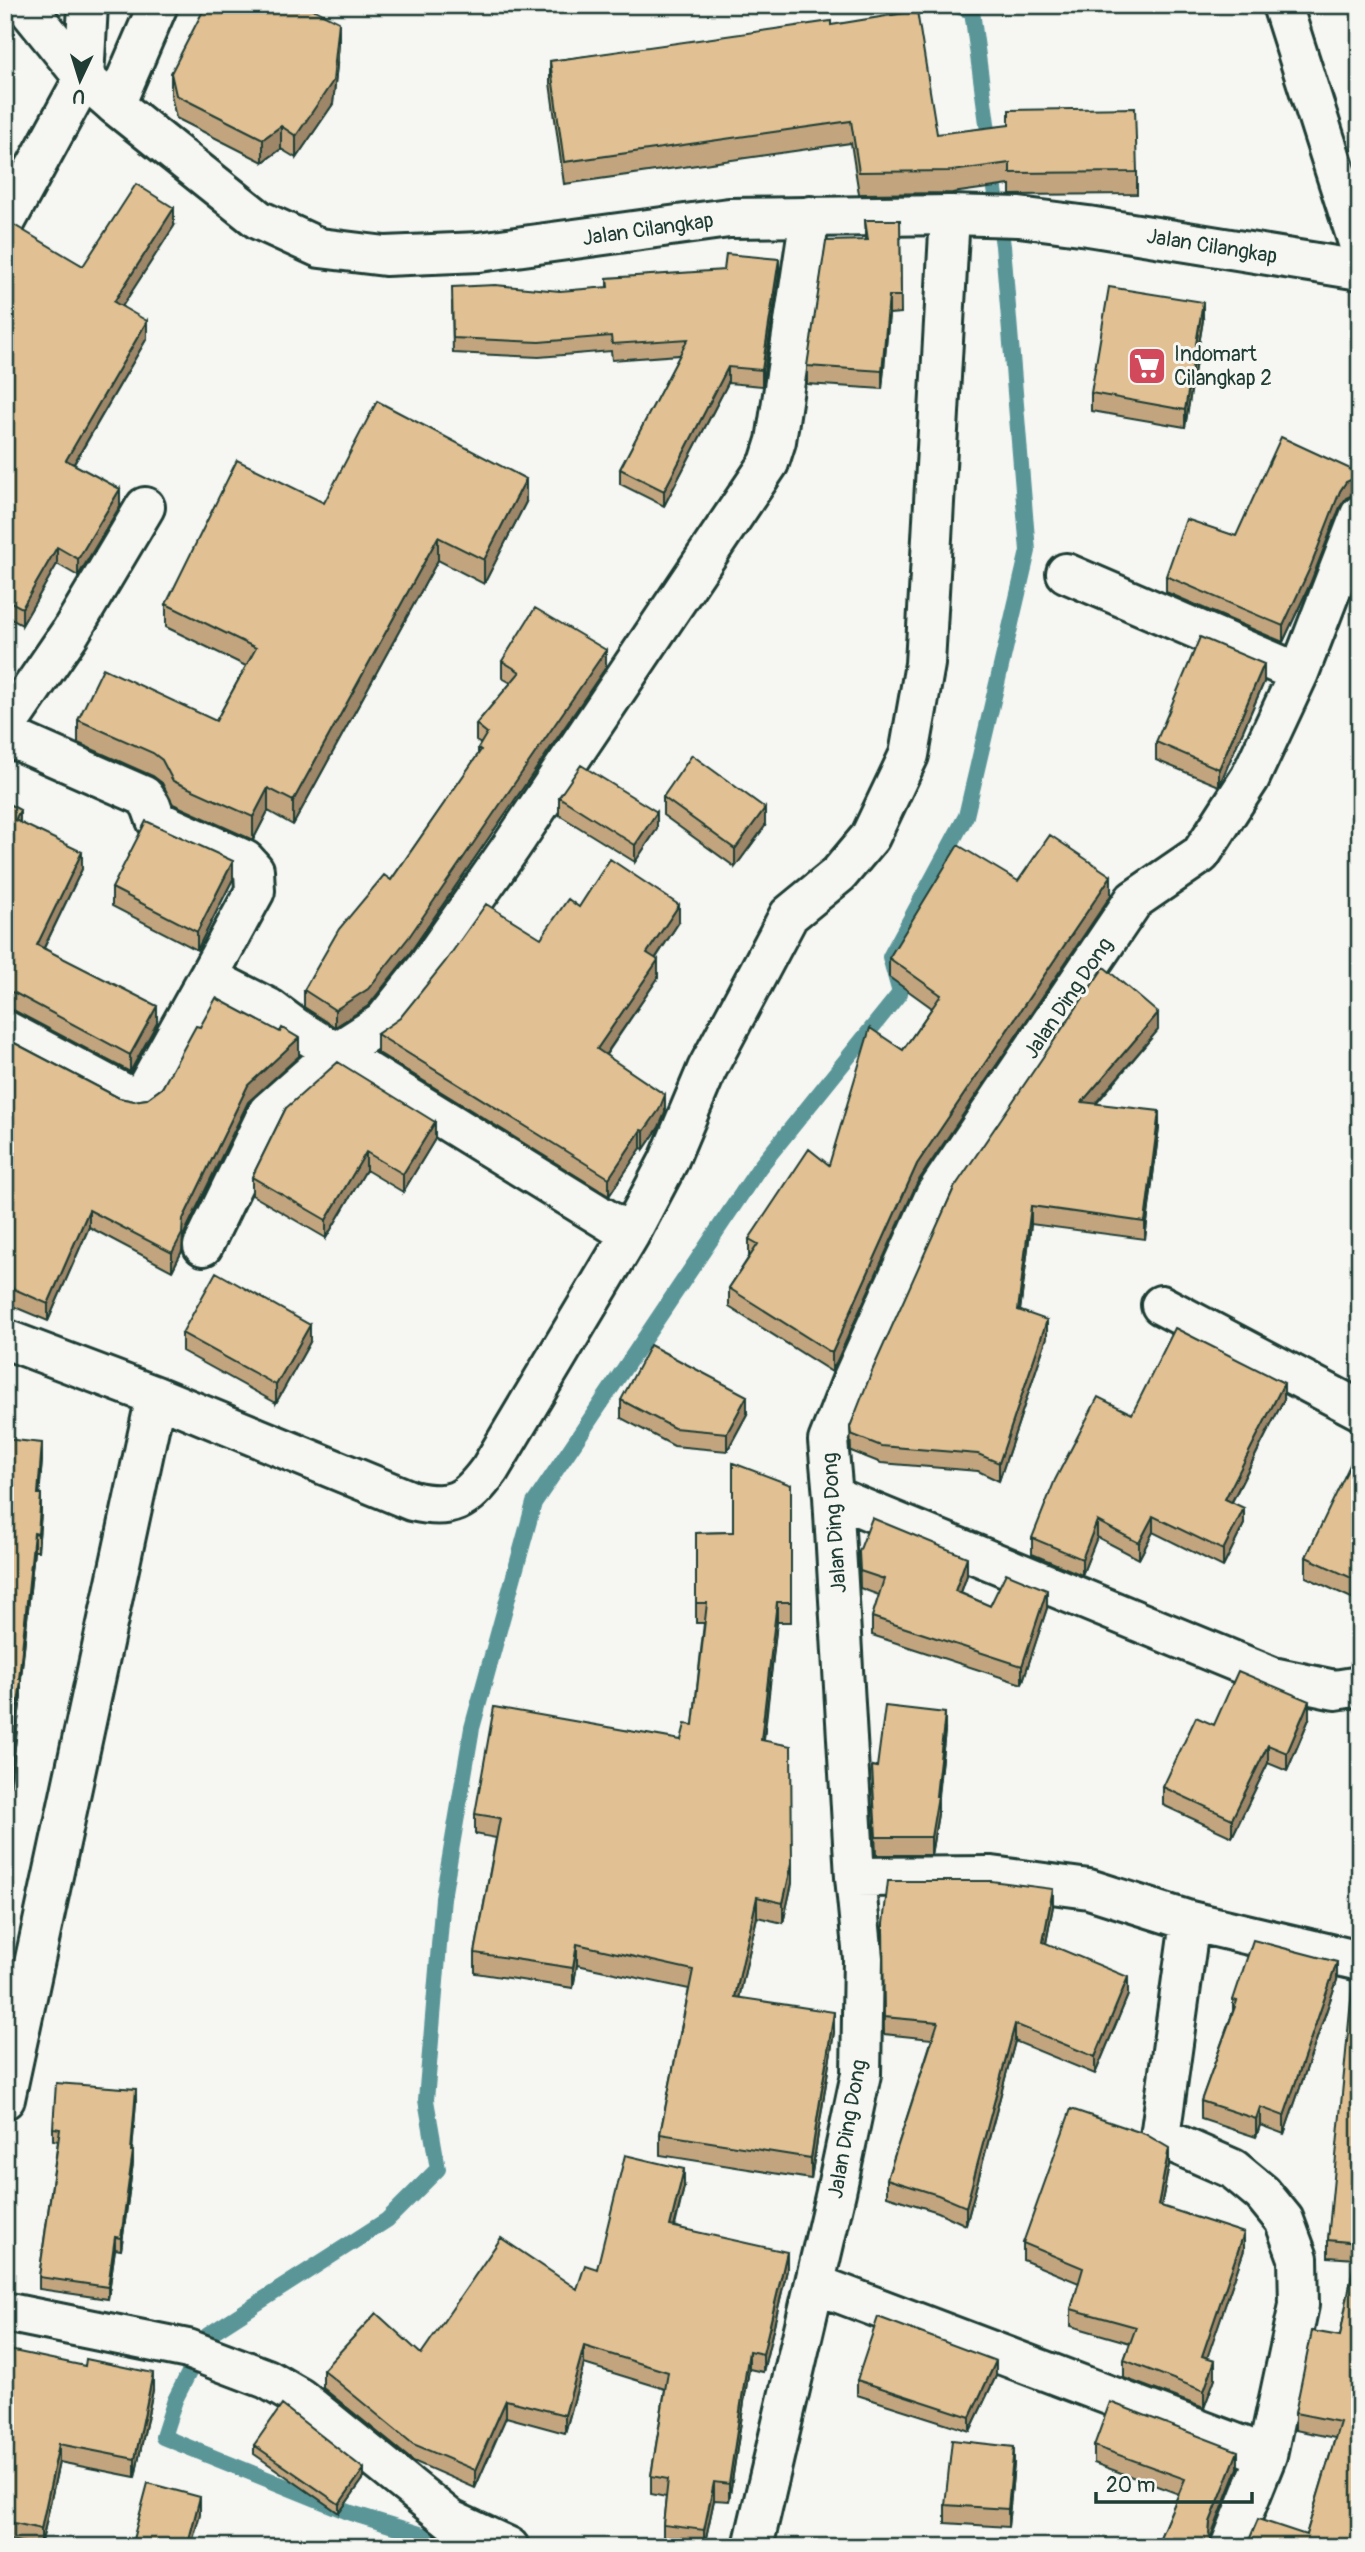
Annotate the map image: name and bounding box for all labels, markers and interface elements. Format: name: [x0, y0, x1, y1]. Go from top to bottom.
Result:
north arrow: [46, 46, 116, 116]
text: U: [72, 84, 86, 108]
street label: Jalan Cilangkap: [581, 207, 715, 252]
street label: Jalan Cilangkap: [1145, 223, 1279, 270]
place label: Indomart Cilangkap 2: [1174, 341, 1272, 392]
supermarket icon: Indomart Cilangkap 2: [1126, 345, 1168, 387]
street label: Jalan Ding Dong: [1018, 932, 1119, 1064]
street label: Jalan Ding Dong: [816, 1452, 853, 1594]
street label: Jalan Ding Dong: [822, 2057, 873, 2201]
scale bar: [1096, 2461, 1251, 2505]
text: 20 m: [1106, 2472, 1155, 2499]

